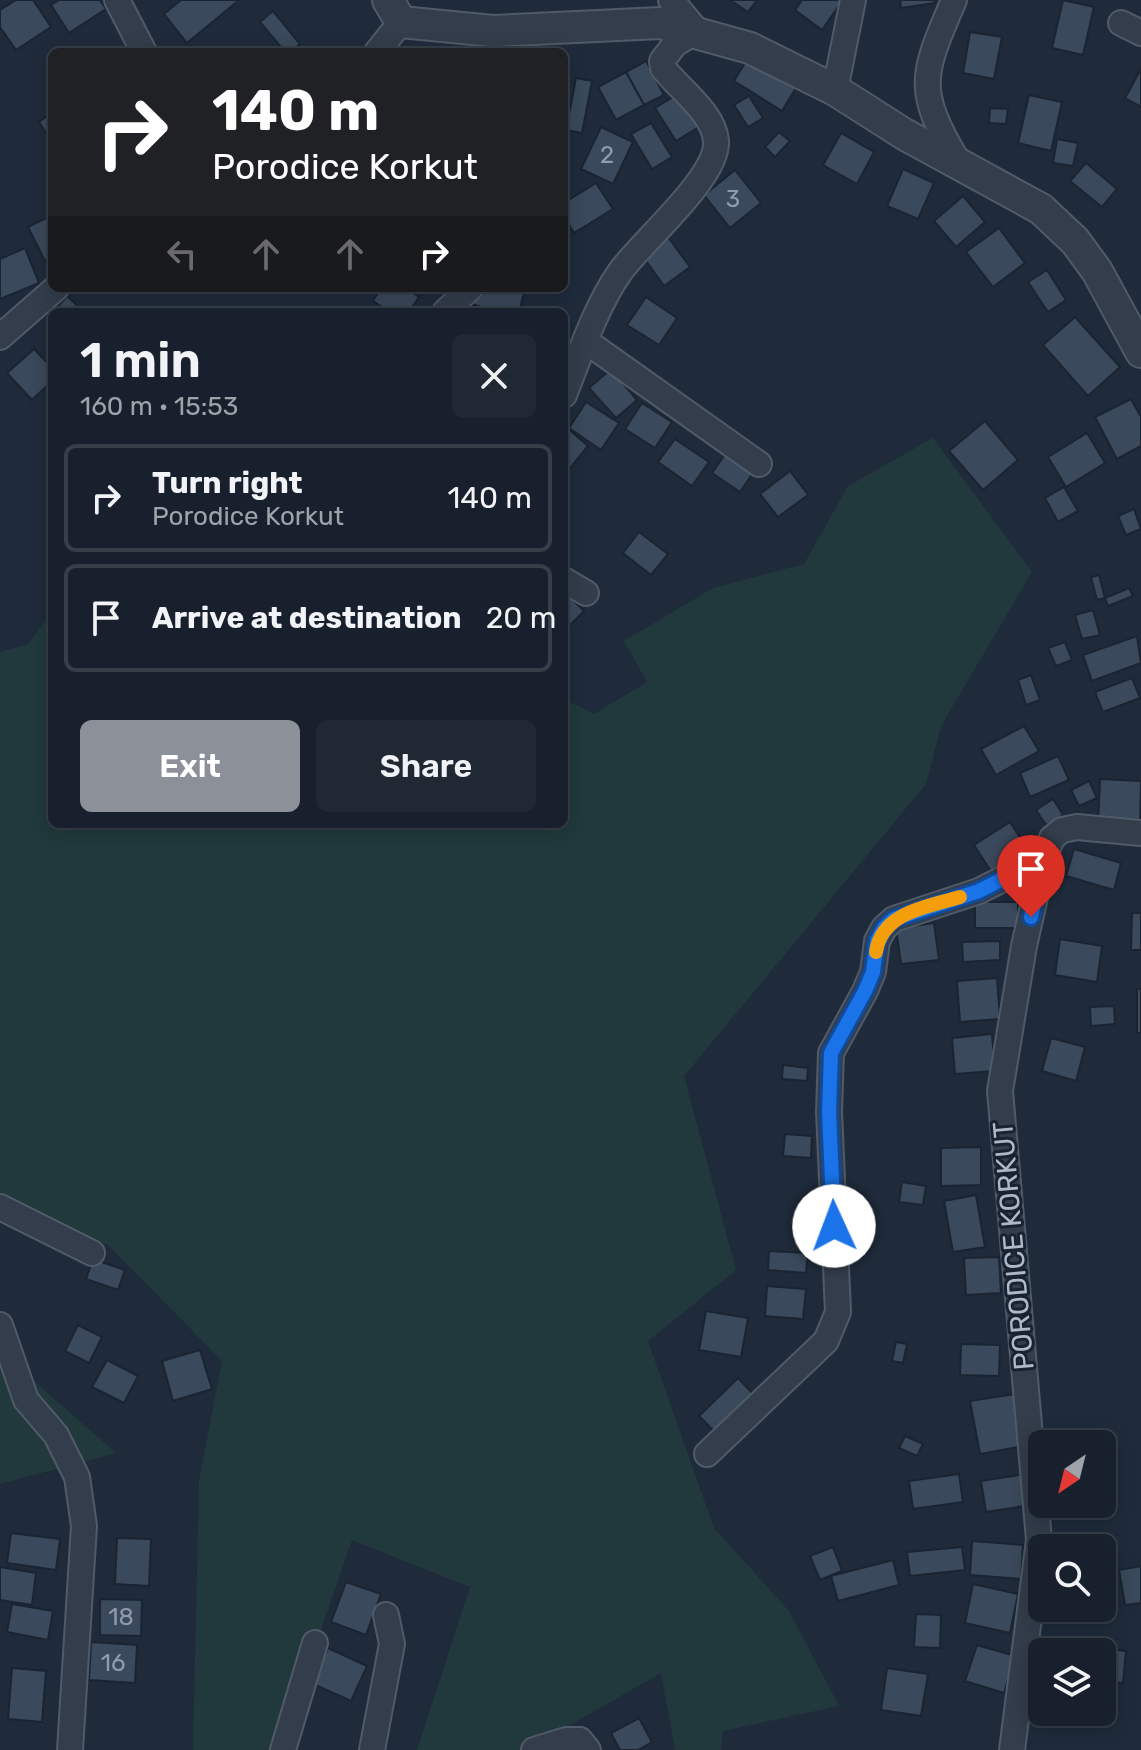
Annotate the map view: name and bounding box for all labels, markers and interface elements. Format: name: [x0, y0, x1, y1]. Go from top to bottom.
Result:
text: 140 m: [212, 78, 379, 144]
icon: right: [80, 80, 184, 184]
house number: 2: [600, 141, 614, 169]
text: Porodice Korkut: [212, 145, 478, 188]
house number: 3: [726, 185, 740, 213]
icon: left: [160, 232, 204, 276]
icon: ahead: [244, 232, 288, 276]
icon: ahead: [328, 232, 372, 276]
icon: right: [412, 232, 456, 276]
text: 1 min: [80, 332, 201, 389]
button: close: [452, 334, 536, 418]
text: 160 m · 15:53: [80, 391, 238, 422]
text: Turn right: [152, 465, 303, 501]
icon: right: [84, 476, 128, 520]
text: 140 m: [447, 480, 532, 516]
text: Porodice Korkut: [152, 501, 344, 532]
icon: arrive: [84, 596, 128, 640]
text: Arrive at destination: [152, 600, 462, 636]
text: 20 m: [486, 600, 556, 636]
button: Exit: [80, 720, 300, 812]
button: Share: [316, 720, 536, 812]
pin: [997, 835, 1065, 917]
icon: arrive: [1009, 847, 1053, 891]
street label: PORODICE KORKUT: [986, 1120, 1041, 1372]
position arrow: [792, 1184, 876, 1268]
north arrow: [1028, 1430, 1116, 1518]
map controls: [1028, 1430, 1116, 1726]
button: search: [1028, 1534, 1116, 1622]
house number: 18: [108, 1603, 134, 1631]
button: layers: [1028, 1638, 1116, 1726]
house number: 16: [101, 1649, 125, 1677]

